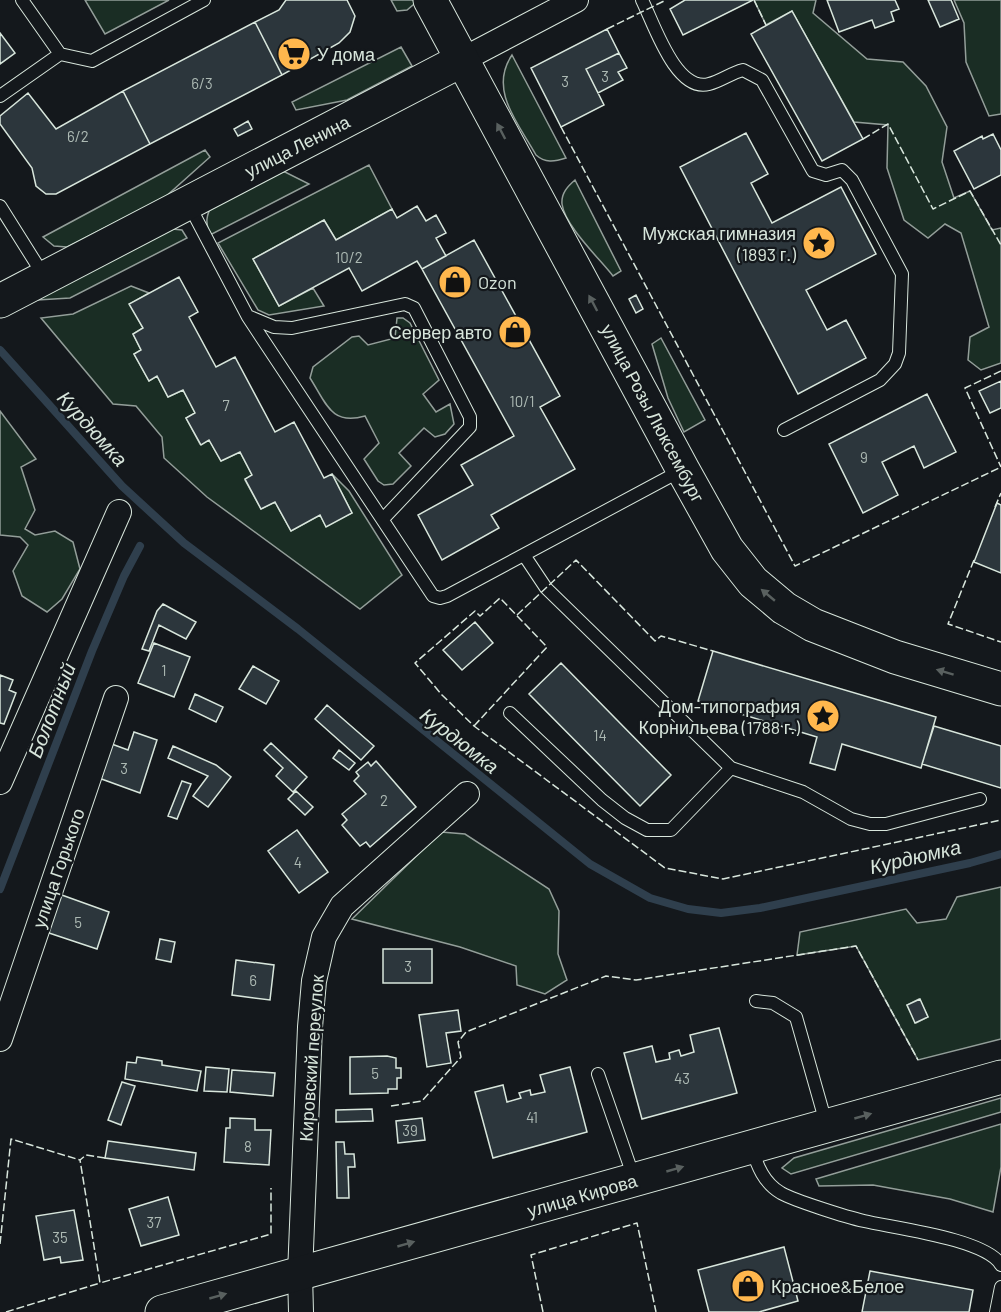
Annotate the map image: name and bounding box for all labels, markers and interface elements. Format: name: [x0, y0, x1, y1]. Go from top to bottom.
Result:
supermarket icon: У дома: [276, 36, 312, 72]
place label: У дома: [317, 43, 376, 65]
house number: 3: [601, 67, 609, 85]
house number: 3: [561, 72, 569, 90]
house number: 6/3: [191, 74, 213, 92]
street label: улица Ленина: [241, 110, 354, 182]
one-way arrow: [496, 122, 506, 140]
house number: 6/2: [67, 127, 89, 145]
place label: Мужская гимназия (1893 г.): [642, 222, 796, 265]
place icon: Мужская гимназия (1893 г.): [801, 225, 837, 261]
house number: 10/2: [335, 248, 363, 266]
shop icon: Ozon: [437, 264, 473, 300]
place label: Ozon: [478, 271, 517, 293]
one-way arrow: [588, 294, 598, 311]
shop icon: Сервер авто: [497, 314, 533, 350]
street label: улица Розы Люксембург: [597, 320, 710, 506]
place label: Сервер авто: [389, 321, 492, 343]
water label: Курдюмка: [53, 385, 133, 471]
house number: 10/1: [510, 392, 534, 410]
house number: 7: [222, 396, 230, 414]
house number: 9: [860, 448, 868, 466]
one-way arrow: [760, 588, 776, 601]
water label: Болотный: [22, 659, 80, 761]
house number: 1: [161, 661, 167, 679]
one-way arrow: [936, 667, 954, 677]
place label: Дом-типография Корнильева (1788 г.): [639, 695, 800, 738]
place icon: Дом-типография Корнильева (1788 г.): [805, 698, 841, 734]
water label: Курдюмка: [416, 702, 504, 778]
house number: 14: [593, 726, 607, 744]
house number: 3: [120, 759, 128, 777]
house number: 2: [380, 791, 388, 809]
street label: улица Горького: [27, 805, 89, 931]
water label: Курдюмка: [867, 834, 963, 878]
house number: 4: [294, 853, 302, 871]
house number: 5: [74, 913, 82, 931]
house number: 3: [404, 957, 412, 975]
house number: 6: [249, 971, 257, 989]
street label: Кировский переулок: [294, 974, 328, 1142]
house number: 5: [371, 1064, 379, 1082]
house number: 43: [674, 1069, 690, 1087]
house number: 41: [526, 1108, 538, 1126]
one-way arrow: [854, 1111, 872, 1120]
house number: 39: [402, 1121, 418, 1139]
house number: 8: [244, 1137, 252, 1155]
one-way arrow: [666, 1163, 684, 1173]
street label: улица Кирова: [525, 1169, 640, 1221]
house number: 37: [147, 1213, 161, 1231]
house number: 35: [52, 1228, 68, 1246]
one-way arrow: [397, 1239, 415, 1248]
shop icon: Красное&Белое: [730, 1268, 766, 1304]
place label: Красное&Белое: [771, 1275, 904, 1297]
one-way arrow: [209, 1291, 228, 1301]

